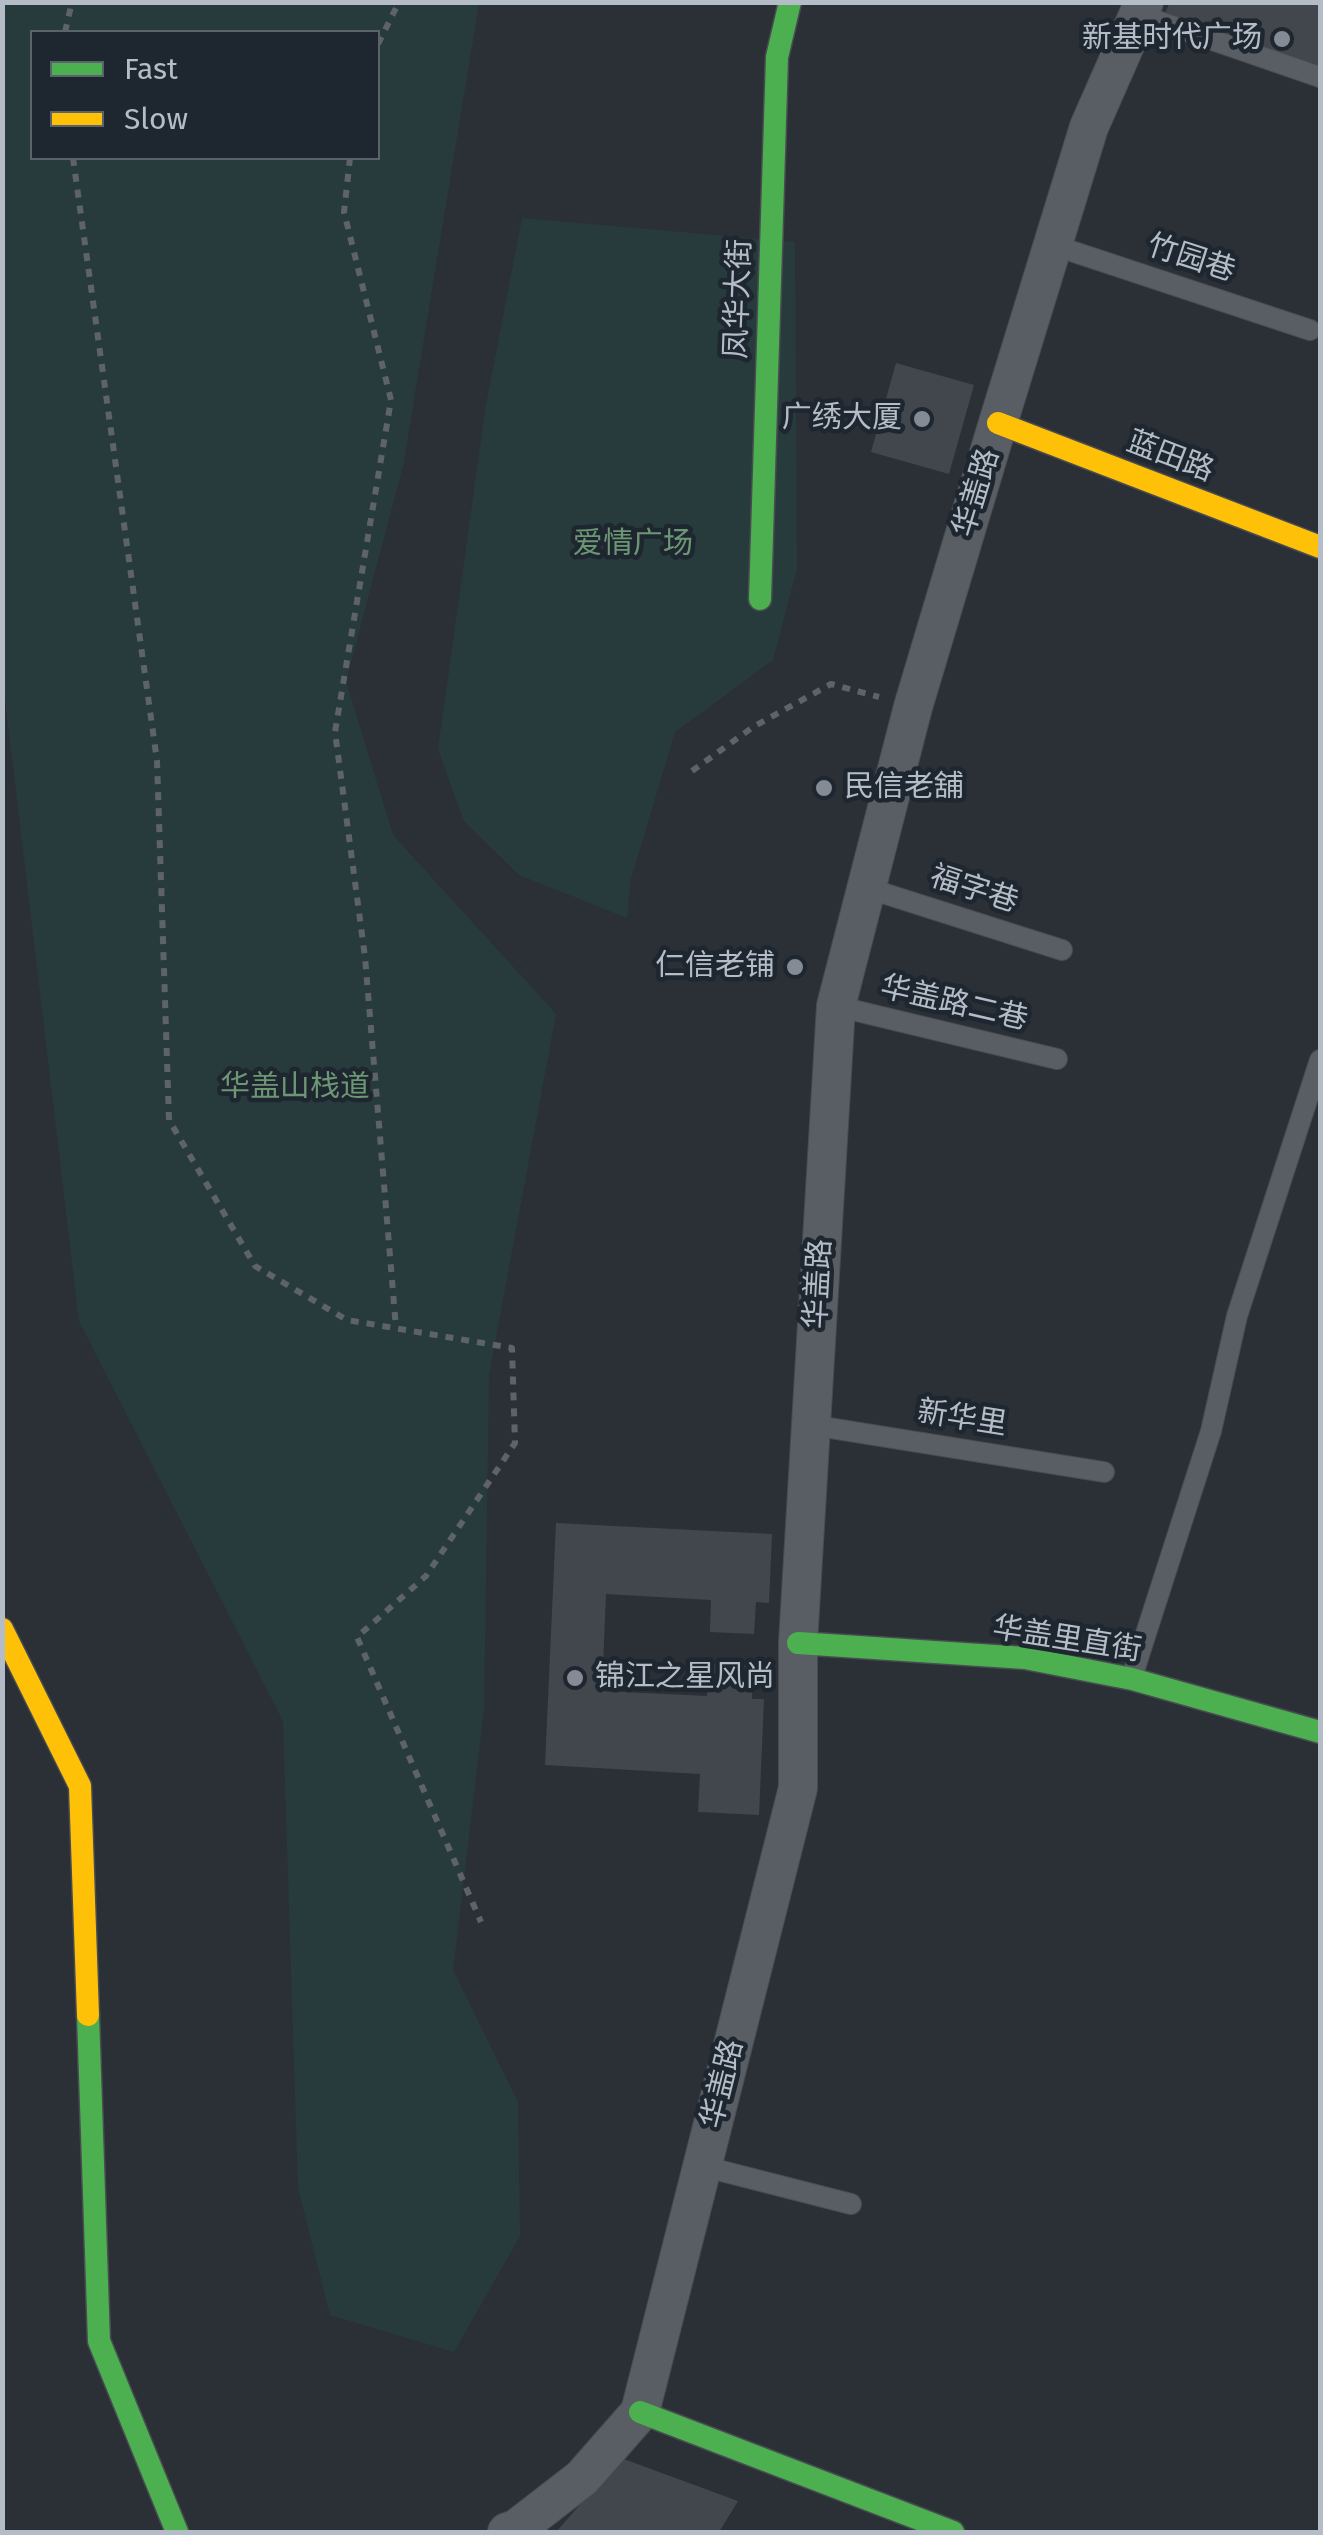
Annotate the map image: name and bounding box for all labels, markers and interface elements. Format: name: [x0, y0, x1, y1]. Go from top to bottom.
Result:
place label: 新基时代广场: [1082, 21, 1262, 57]
marker: 新基时代广场: [1271, 28, 1293, 50]
legend: [30, 30, 380, 160]
text: Fast: [124, 51, 178, 87]
text: Slow: [124, 101, 188, 137]
street label: 竹园巷: [1143, 228, 1239, 290]
street label: 凤华大街: [719, 238, 759, 360]
place label: 广绣大厦: [782, 401, 902, 437]
marker: 广绣大厦: [911, 408, 933, 430]
street label: 蓝田路: [1122, 424, 1218, 490]
street label: 华盖路: [947, 445, 1007, 541]
park label: 爱情广场: [573, 527, 693, 563]
place label: 民信老舖: [844, 770, 964, 806]
marker: 民信老舖: [813, 777, 835, 799]
street label: 福字巷: [926, 859, 1022, 921]
place label: 仁信老铺: [655, 949, 775, 985]
marker: 仁信老铺: [784, 956, 806, 978]
street label: 华盖路二巷: [877, 970, 1031, 1038]
park label: 华盖山栈道: [220, 1070, 370, 1106]
street label: 华盖路: [799, 1238, 839, 1330]
street label: 新华里: [915, 1394, 1009, 1444]
street label: 华盖里直街: [990, 1610, 1144, 1670]
place label: 锦江之星风尚: [595, 1660, 775, 1696]
marker: 锦江之星风尚: [564, 1667, 586, 1689]
street label: 华盖路: [695, 2036, 751, 2132]

